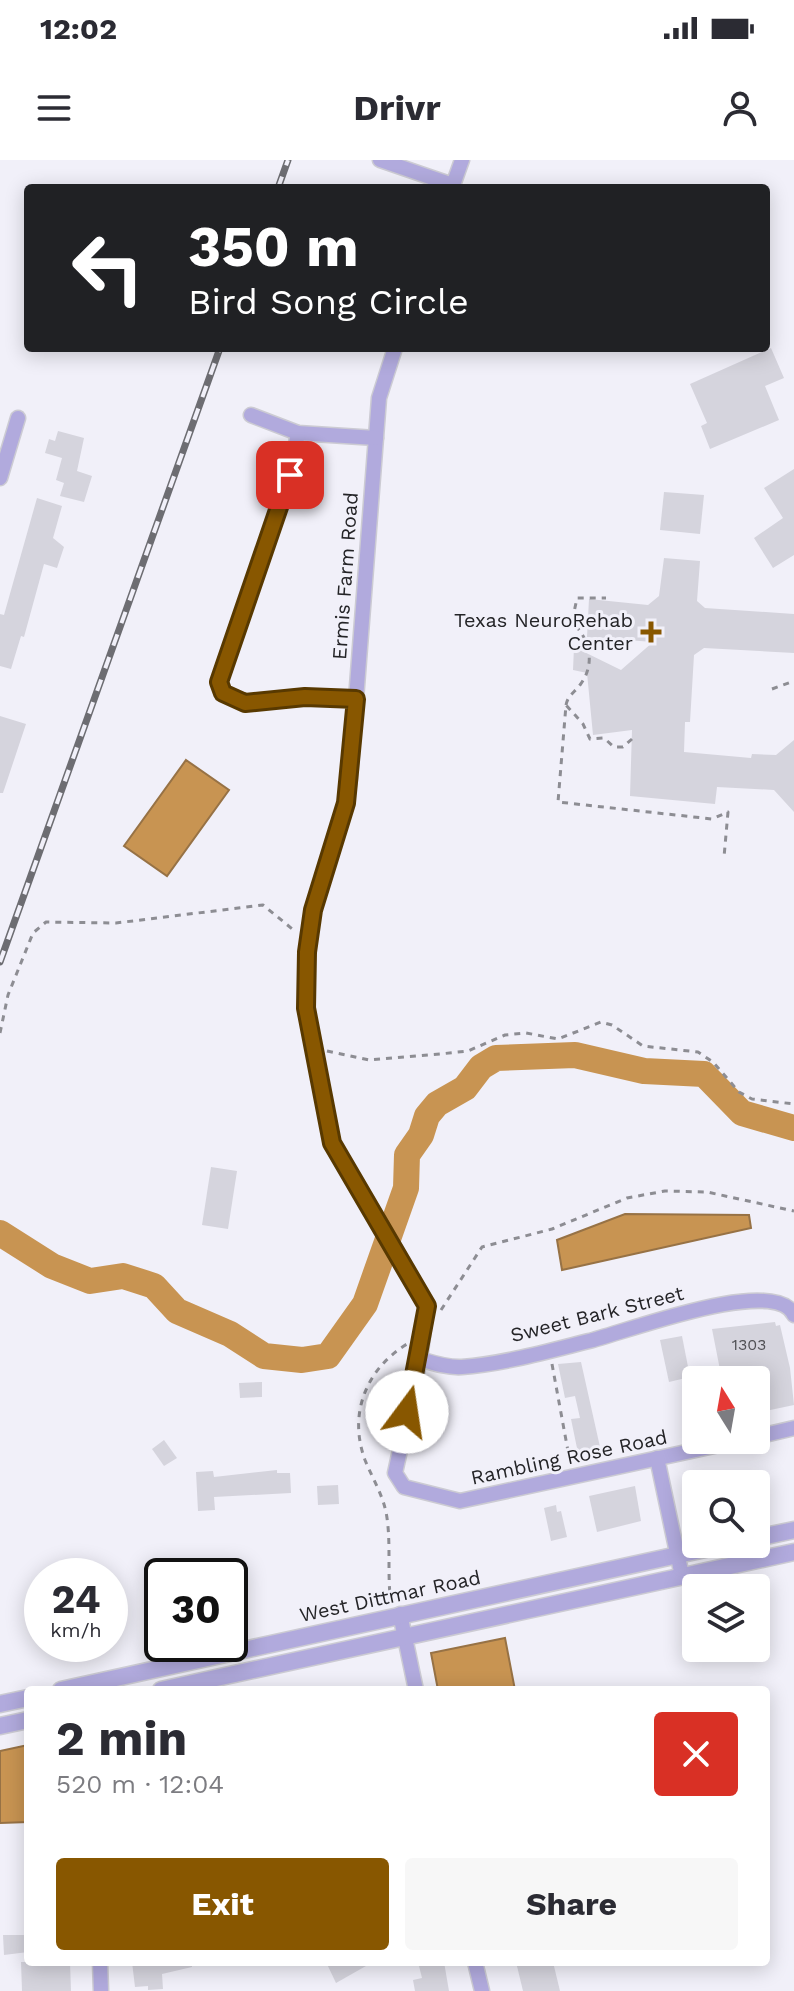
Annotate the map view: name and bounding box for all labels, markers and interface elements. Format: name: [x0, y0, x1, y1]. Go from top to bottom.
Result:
text: 12:02: [40, 11, 117, 46]
icon: menu: [32, 86, 76, 130]
icon: person: [718, 86, 762, 130]
text: Drivr: [353, 87, 441, 129]
text: 350 m: [188, 214, 359, 280]
icon: left: [56, 216, 160, 320]
text: Bird Song Circle: [188, 281, 469, 323]
pin: [256, 441, 324, 509]
icon: arrive: [268, 453, 312, 497]
street label: Ermis Farm Road: [327, 491, 363, 661]
place label: Texas NeuroRehab Center: [454, 608, 633, 655]
marker: Texas NeuroRehab Center: [640, 621, 662, 643]
street label: Sweet Bark Street: [508, 1281, 687, 1347]
house number: 1303: [732, 1335, 766, 1354]
north arrow: [682, 1366, 770, 1454]
map controls: [682, 1366, 770, 1662]
position arrow: [365, 1370, 449, 1454]
street label: Rambling Rose Road: [469, 1424, 669, 1490]
button: search: [682, 1470, 770, 1558]
speed limit sign: 30: [144, 1558, 248, 1662]
street label: West Dittmar Road: [297, 1565, 483, 1627]
button: layers: [682, 1574, 770, 1662]
text: 24: [51, 1576, 101, 1623]
text: km/h: [50, 1618, 102, 1642]
text: 2 min: [56, 1710, 187, 1767]
button: close: [654, 1712, 738, 1796]
text: 520 m · 12:04: [56, 1769, 224, 1799]
button: Exit: [56, 1858, 389, 1950]
button: Share: [405, 1858, 738, 1950]

